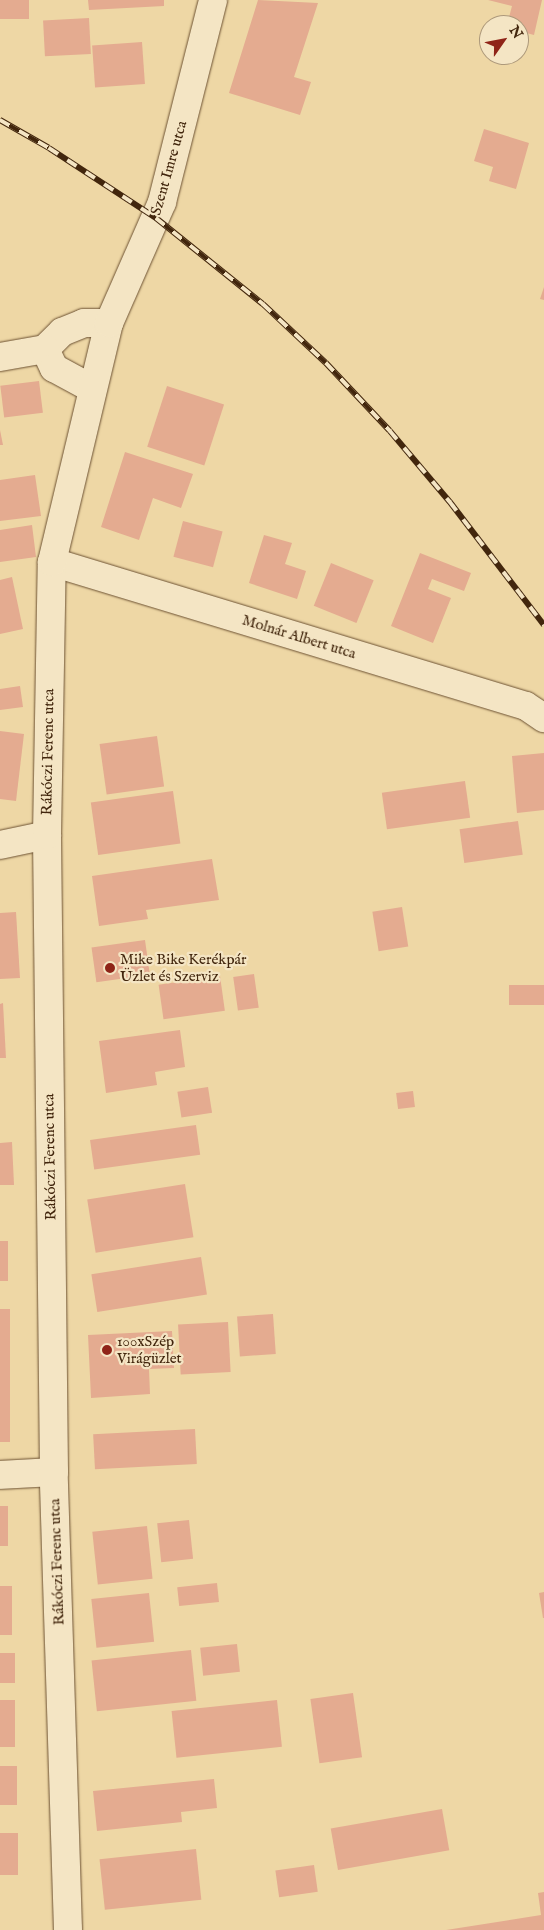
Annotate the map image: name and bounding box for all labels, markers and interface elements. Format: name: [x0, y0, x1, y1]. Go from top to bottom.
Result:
north arrow: [479, 15, 529, 65]
text: N: [505, 22, 527, 42]
street label: Szent Imre utca: [147, 119, 191, 217]
street label: Molnár Albert utca: [240, 611, 358, 663]
street label: Rákóczi Ferenc utca: [38, 688, 58, 816]
place label: Mike Bike Kerékpár Üzlet és Szerviz: [120, 950, 246, 985]
marker: Mike Bike Kerékpár Üzlet és Szerviz: [104, 962, 116, 974]
street label: Rákóczi Ferenc utca: [40, 1093, 60, 1221]
place label: 100xSzép Virágüzlet: [117, 1332, 182, 1367]
marker: 100xSzép Virágüzlet: [101, 1344, 113, 1356]
street label: Rákóczi Ferenc utca: [46, 1498, 68, 1626]

